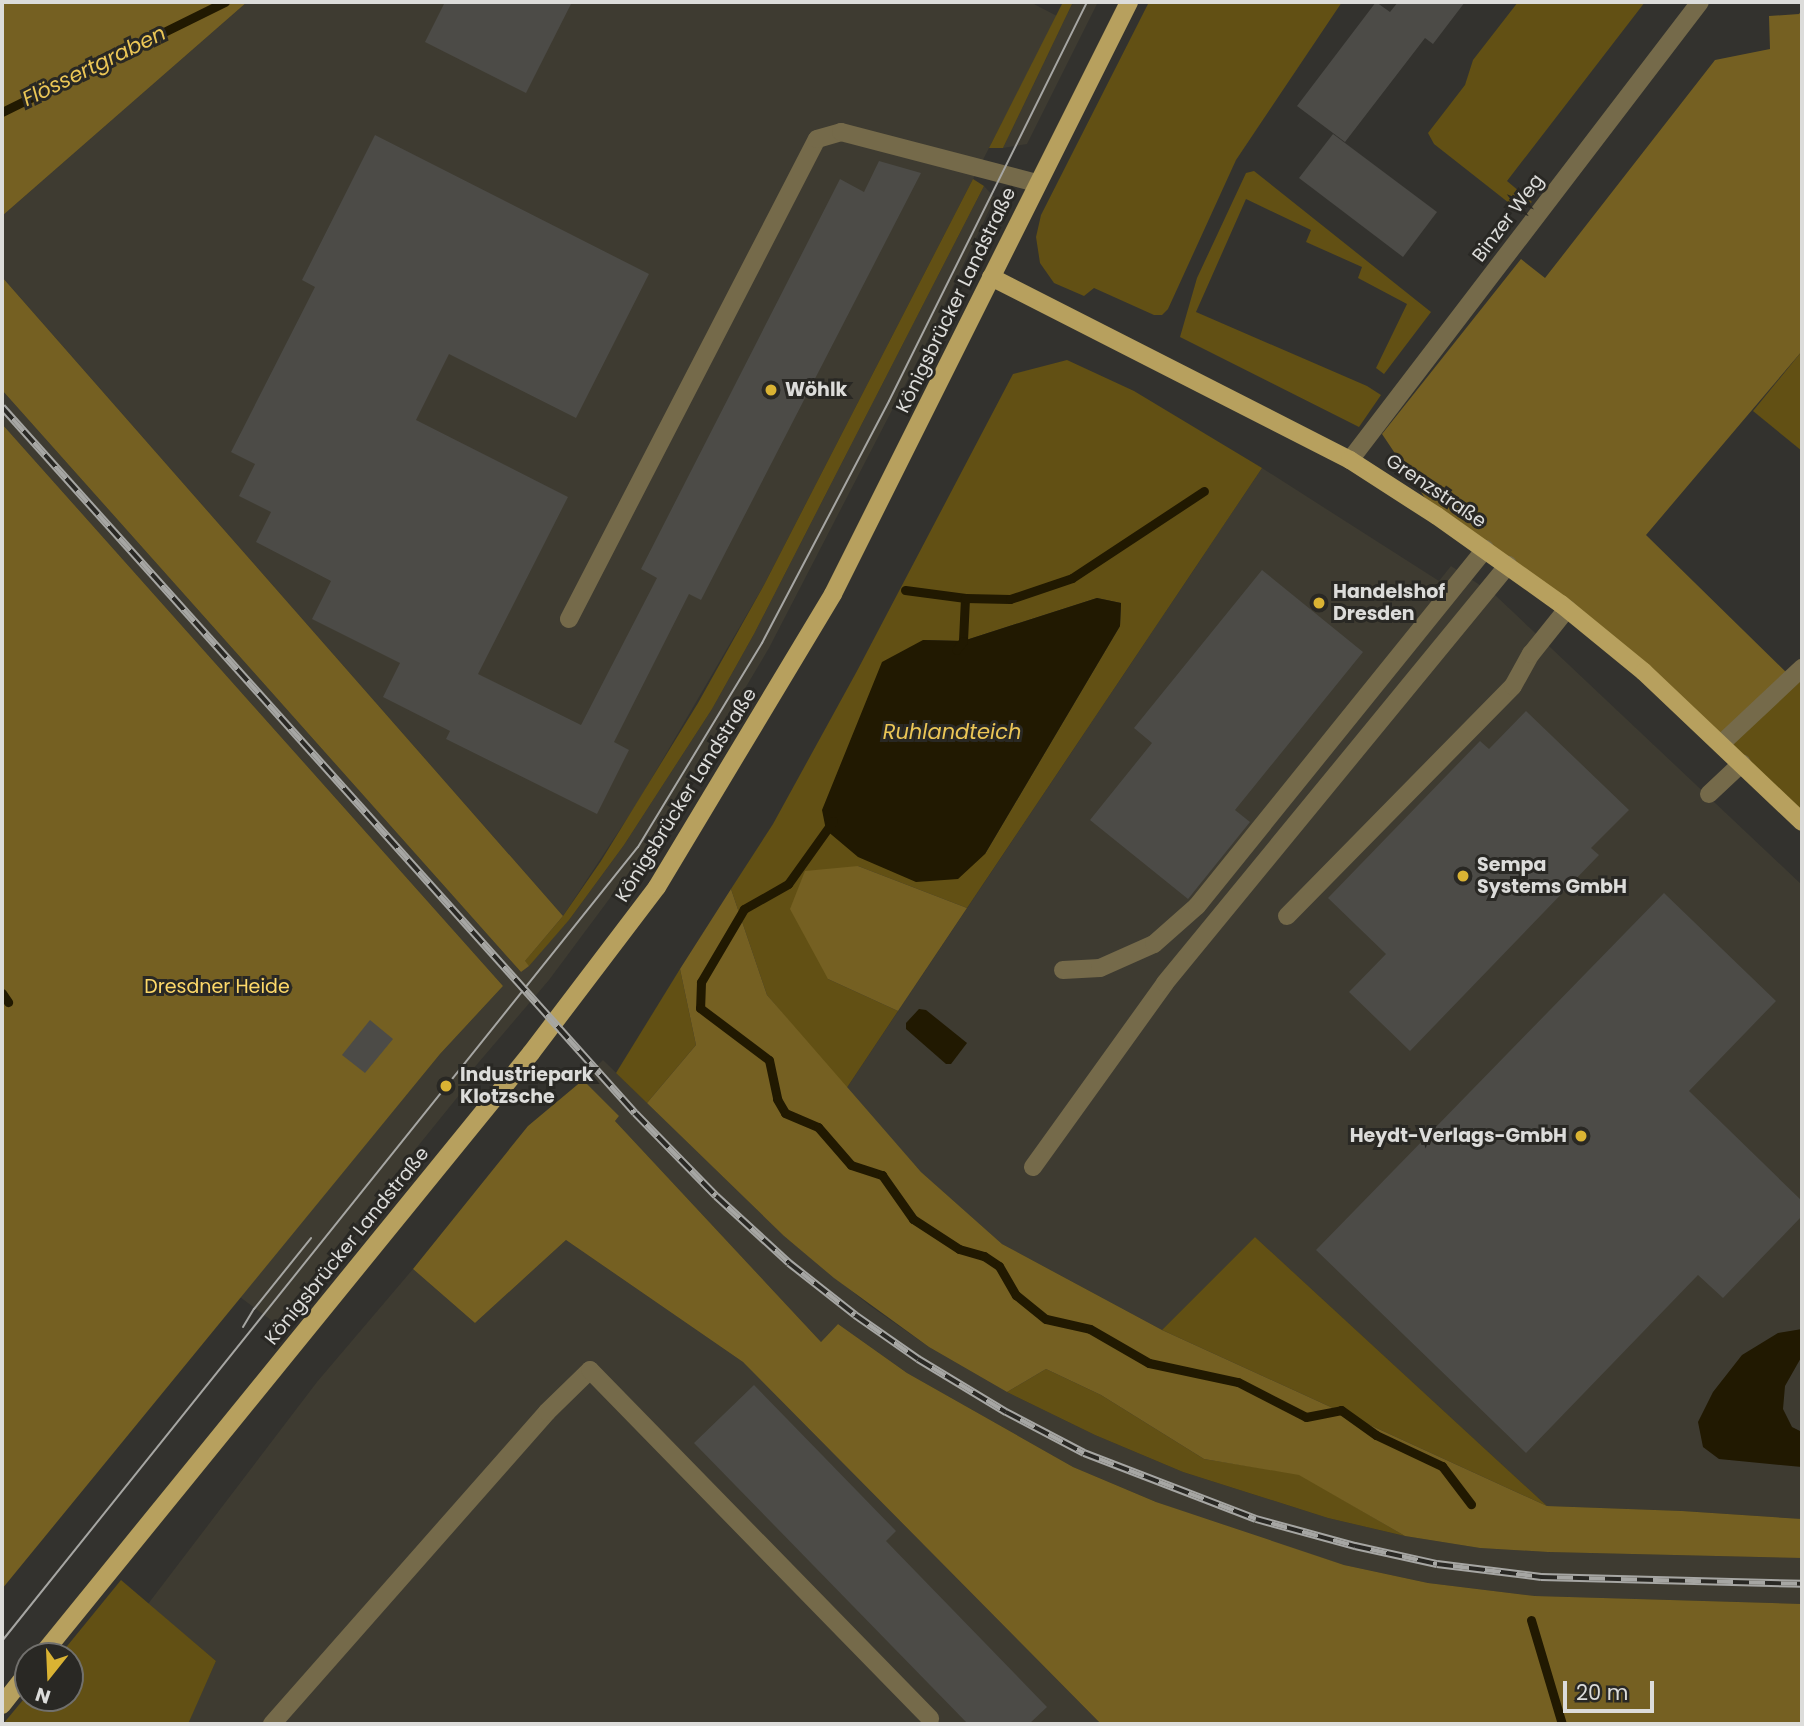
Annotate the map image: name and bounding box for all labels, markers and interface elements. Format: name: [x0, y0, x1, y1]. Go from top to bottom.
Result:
water label: Flössertgraben: [18, 20, 170, 112]
street label: Binzer Weg: [1468, 170, 1548, 266]
street label: Königsbrücker Landstraße: [891, 184, 1021, 416]
place label: Wöhlk: [785, 379, 847, 401]
marker: Wöhlk: [763, 382, 779, 398]
street label: Grenzstraße: [1382, 449, 1490, 533]
place label: Handelshof Dresden: [1333, 581, 1445, 625]
marker: Handelshof Dresden: [1311, 595, 1327, 611]
street label: Königsbrücker Landstraße: [611, 684, 761, 906]
water label: Ruhlandteich: [883, 719, 1021, 745]
place label: Sempa Systems GmbH: [1477, 854, 1627, 898]
marker: Sempa Systems GmbH: [1455, 868, 1471, 884]
park label: Dresdner Heide: [144, 976, 290, 998]
place label: Industriepark Klotzsche: [460, 1064, 594, 1108]
marker: Industriepark Klotzsche: [438, 1078, 454, 1094]
place label: Heydt-Verlags-GmbH: [1350, 1125, 1567, 1147]
marker: Heydt-Verlags-GmbH: [1573, 1128, 1589, 1144]
street label: Königsbrücker Landstraße: [260, 1142, 434, 1350]
north arrow: [14, 1642, 84, 1712]
scale bar: [1566, 1666, 1657, 1710]
text: 20 m: [1576, 1678, 1629, 1707]
text: N: [32, 1680, 54, 1711]

